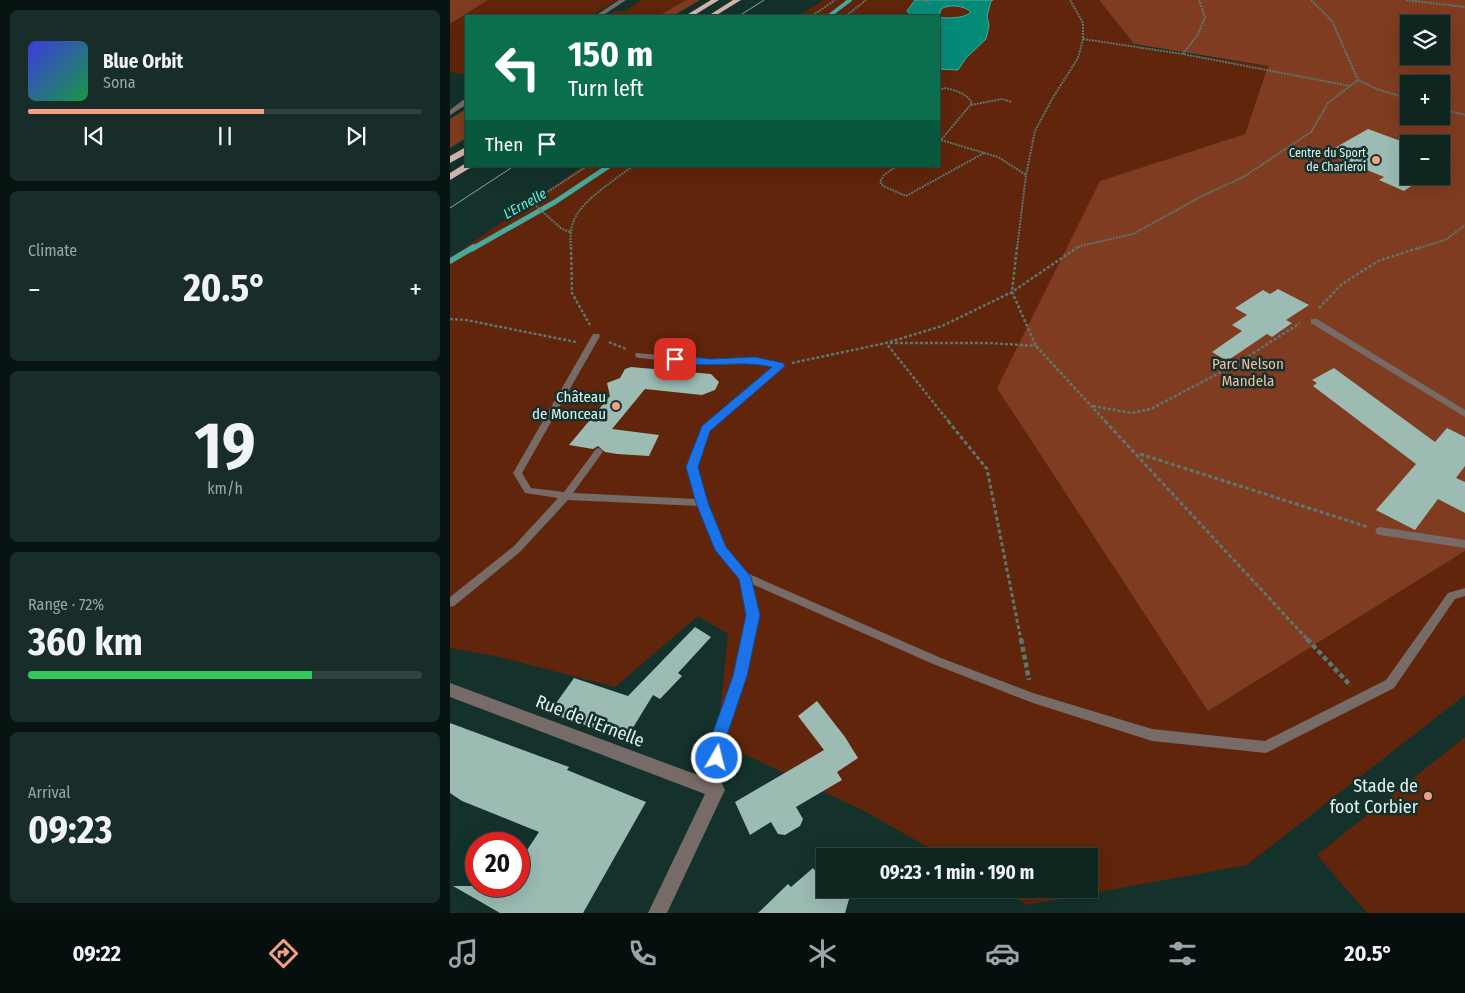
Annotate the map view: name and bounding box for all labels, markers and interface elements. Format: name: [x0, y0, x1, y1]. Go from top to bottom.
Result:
map controls: [1400, 15, 1450, 185]
button: layers: [1400, 15, 1450, 65]
text: 150 m: [568, 33, 653, 75]
icon: left: [485, 35, 550, 100]
text: Blue Orbit: [103, 50, 183, 73]
text: Sona: [103, 73, 136, 92]
text: Turn left: [568, 75, 644, 102]
button: +: [1400, 75, 1450, 125]
icon: previous: [80, 122, 108, 150]
icon: pause: [211, 122, 239, 150]
icon: next: [342, 122, 370, 150]
icon: arrive: [533, 130, 561, 158]
text: Then: [485, 133, 523, 156]
button: −: [1400, 135, 1450, 185]
place label: Centre du Sport de Charleroi: [1289, 146, 1366, 174]
marker: Centre du Sport de Charleroi: [1370, 154, 1382, 166]
water label: L'Ernelle: [500, 185, 550, 223]
text: Climate: [28, 241, 77, 260]
text: 20.5°: [183, 265, 267, 311]
text: −: [28, 273, 41, 306]
text: +: [409, 273, 422, 306]
pin: [654, 338, 696, 380]
icon: arrive: [661, 345, 689, 373]
park label: Parc Nelson Mandela: [1212, 355, 1284, 390]
place label: Château de Monceau: [532, 388, 606, 423]
marker: Château de Monceau: [610, 400, 622, 412]
text: 19: [194, 407, 256, 485]
text: km/h: [207, 479, 243, 498]
text: Range · 72%: [28, 595, 104, 614]
text: 360 km: [28, 619, 143, 665]
street label: Rue de l'Ernelle: [533, 690, 647, 752]
position arrow: [690, 731, 742, 783]
place label: Stade de foot Corbier: [1330, 775, 1419, 818]
text: Arrival: [28, 783, 70, 802]
marker: Stade de foot Corbier: [1422, 790, 1434, 802]
text: 09:23: [28, 807, 112, 853]
speed limit sign: 20: [465, 832, 530, 897]
text: 09:23 · 1 min · 190 m: [880, 861, 1034, 884]
icon: directions: [266, 936, 301, 971]
icon: music: [446, 936, 481, 971]
icon: phone: [625, 936, 660, 971]
icon: climate: [805, 936, 840, 971]
icon: car: [985, 936, 1020, 971]
icon: filters: [1165, 936, 1200, 971]
text: 09:22: [72, 940, 121, 967]
text: 20.5°: [1344, 940, 1393, 967]

